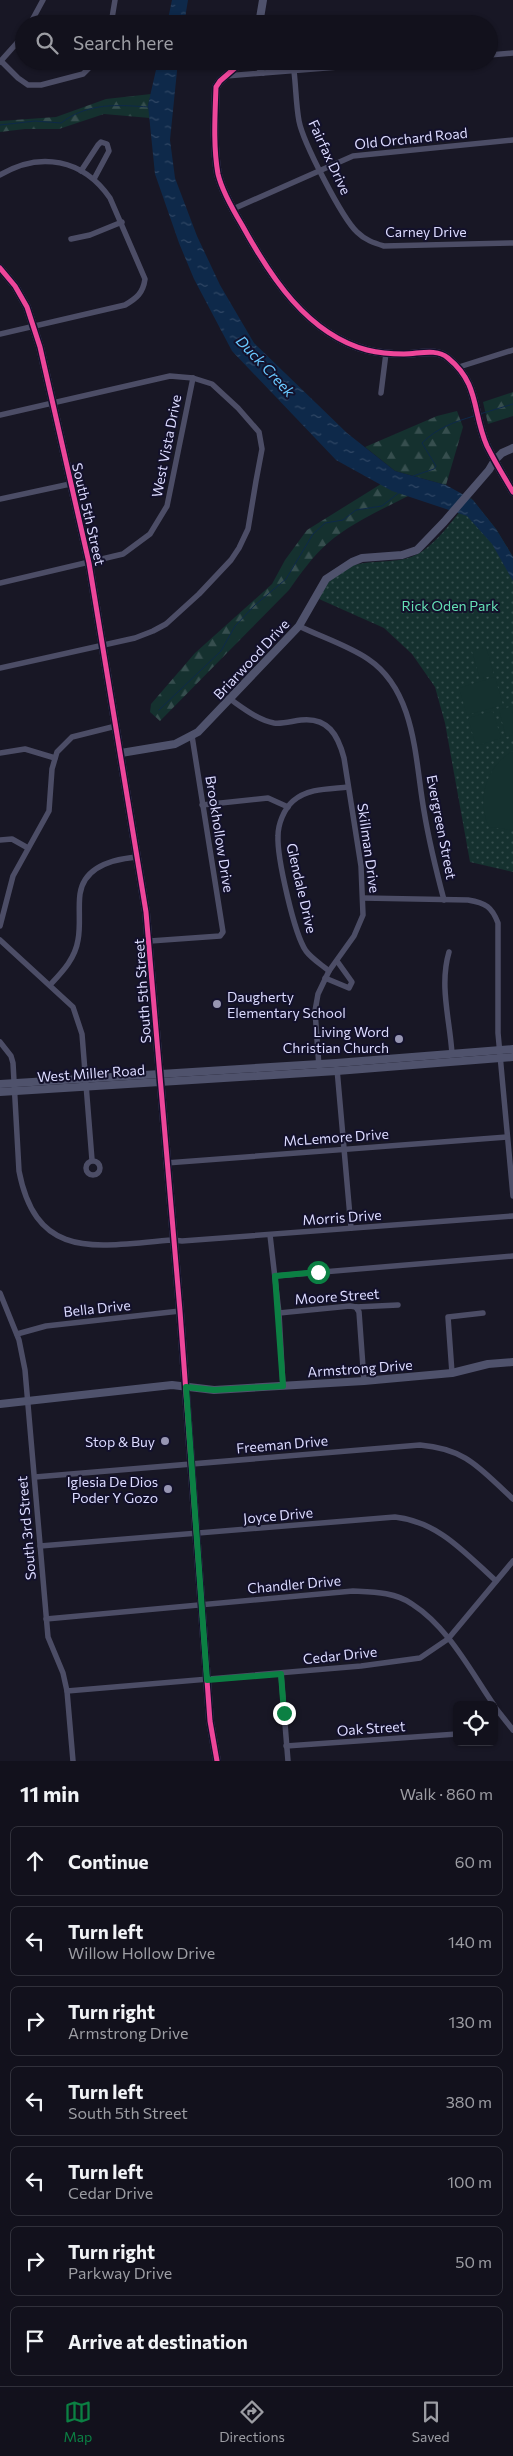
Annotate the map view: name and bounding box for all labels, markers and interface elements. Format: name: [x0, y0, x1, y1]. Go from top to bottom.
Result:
search box: [15, 15, 498, 70]
icon: search: [33, 29, 61, 57]
text: Search here: [73, 31, 173, 54]
street label: Fairfax Drive: [305, 117, 355, 197]
street label: Old Orchard Road: [354, 124, 468, 152]
street label: Carney Drive: [385, 223, 467, 240]
water label: Duck Creek: [233, 331, 300, 401]
street label: West Vista Drive: [148, 393, 184, 499]
street label: South 5th Street: [69, 461, 109, 567]
park label: Rick Oden Park: [401, 597, 499, 614]
street label: Briarwood Drive: [210, 615, 292, 703]
street label: Evergreen Street: [424, 773, 461, 881]
street label: Brookhollow Drive: [202, 774, 238, 894]
street label: Skillman Drive: [354, 802, 384, 894]
street label: Glendale Drive: [283, 841, 321, 935]
street label: South 5th Street: [130, 938, 154, 1044]
place label: Daugherty Elementary School: [227, 988, 346, 1021]
marker: Daugherty Elementary School: [211, 998, 223, 1010]
place label: Living Word Christian Church: [283, 1023, 389, 1056]
marker: Living Word Christian Church: [393, 1033, 405, 1045]
street label: West Miller Road: [37, 1061, 145, 1085]
street label: McLemore Drive: [283, 1125, 389, 1149]
street label: Morris Drive: [302, 1206, 382, 1228]
route start: [307, 1261, 330, 1284]
street label: Moore Street: [294, 1285, 380, 1307]
street label: Bella Drive: [63, 1296, 131, 1320]
street label: Armstrong Drive: [307, 1356, 413, 1380]
street label: Freeman Drive: [235, 1432, 329, 1456]
place label: Stop & Buy: [85, 1433, 155, 1450]
marker: Stop & Buy: [159, 1435, 171, 1447]
place label: Iglesia De Dios Poder Y Gozo: [67, 1473, 158, 1506]
street label: South 3rd Street: [13, 1475, 39, 1581]
marker: Iglesia De Dios Poder Y Gozo: [162, 1483, 174, 1495]
street label: Joyce Drive: [242, 1503, 314, 1527]
street label: Chandler Drive: [246, 1571, 342, 1597]
street label: Cedar Drive: [302, 1643, 378, 1667]
map controls: [453, 1701, 498, 1746]
button: locate: [453, 1701, 498, 1746]
route end: [273, 1702, 296, 1725]
street label: Oak Street: [336, 1717, 406, 1739]
text: 11 min: [20, 1781, 79, 1806]
text: Walk · 860 m: [400, 1784, 493, 1803]
icon: ahead: [21, 1847, 49, 1875]
text: Continue: [68, 1850, 148, 1873]
text: 60 m: [455, 1852, 492, 1871]
text: Turn left: [68, 1920, 143, 1943]
icon: left: [21, 1927, 49, 1955]
text: 140 m: [448, 1932, 492, 1951]
text: Willow Hollow Drive: [68, 1943, 215, 1962]
text: Turn right: [68, 2000, 155, 2023]
icon: right: [21, 2007, 49, 2035]
text: 130 m: [449, 2012, 492, 2031]
text: Armstrong Drive: [68, 2023, 188, 2042]
text: Turn left: [68, 2080, 143, 2103]
icon: left: [21, 2087, 49, 2115]
text: 380 m: [446, 2092, 492, 2111]
text: South 5th Street: [68, 2103, 188, 2122]
text: Turn left: [68, 2160, 143, 2183]
icon: left: [21, 2167, 49, 2195]
text: 100 m: [447, 2172, 492, 2191]
text: Cedar Drive: [68, 2183, 153, 2202]
text: Turn right: [68, 2240, 155, 2263]
icon: right: [21, 2247, 49, 2275]
text: 50 m: [455, 2252, 492, 2271]
text: Parkway Drive: [68, 2263, 172, 2282]
icon: arrive: [21, 2327, 49, 2355]
text: Arrive at destination: [68, 2330, 248, 2353]
tab: Map: [63, 2398, 92, 2445]
tab: Directions: [219, 2398, 285, 2445]
tab: Saved: [412, 2398, 450, 2445]

